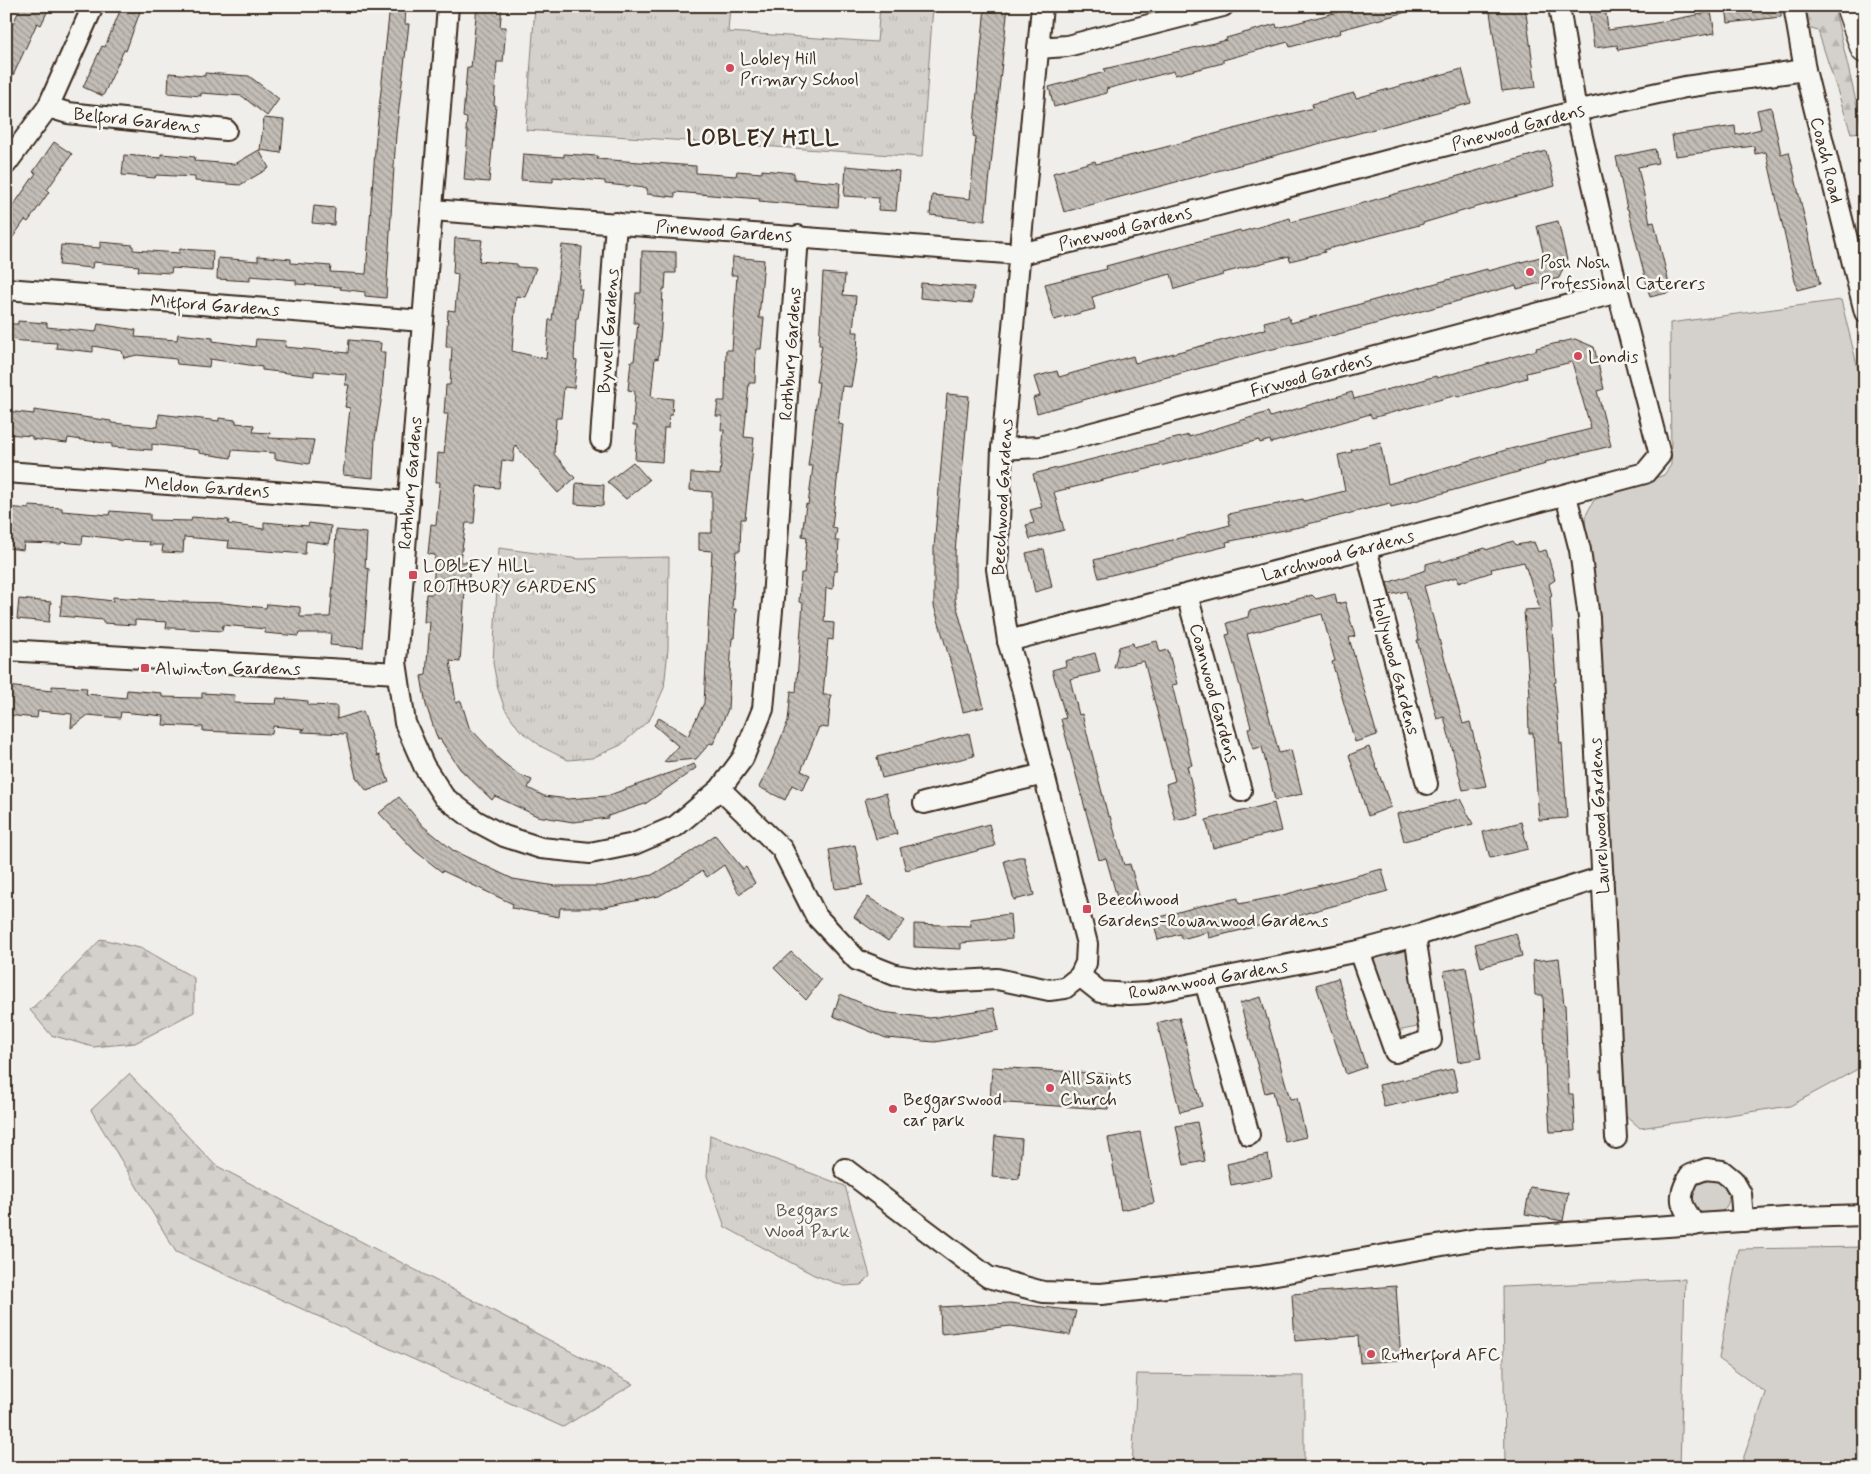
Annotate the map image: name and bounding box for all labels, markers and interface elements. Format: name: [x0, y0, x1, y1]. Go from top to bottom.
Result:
place label: Lobley Hill Primary School: [740, 47, 859, 92]
marker: Lobley Hill Primary School: [724, 62, 736, 74]
street label: Pinewood Gardens: [1449, 99, 1587, 157]
street label: Belford Gardens: [72, 102, 202, 142]
street label: Coach Road: [1804, 115, 1848, 206]
district label: LOBLEY HILL: [687, 125, 839, 153]
street label: Pinewood Gardens: [1056, 201, 1194, 257]
street label: Pinewood Gardens: [655, 215, 793, 249]
place label: Posh Nosh Professional Caterers: [1540, 251, 1705, 296]
marker: Posh Nosh Professional Caterers: [1524, 266, 1536, 278]
street label: Bywell Gardens: [593, 267, 625, 395]
street label: Rothbury Gardens: [774, 287, 808, 422]
street label: Mitford Gardens: [149, 290, 280, 324]
place label: Londis: [1588, 345, 1638, 369]
street label: Firwood Gardens: [1248, 348, 1375, 404]
marker: Londis: [1572, 350, 1584, 362]
street label: Rothbury Gardens: [393, 415, 429, 551]
street label: Beechwood Gardens: [987, 418, 1019, 576]
street label: Meldon Gardens: [144, 472, 270, 504]
street label: Larchwood Gardens: [1259, 524, 1417, 588]
place label: LOBLEY HILL ROTHBURY GARDENS: [423, 554, 596, 599]
marker: LOBLEY HILL ROTHBURY GARDENS: [407, 569, 419, 581]
street label: Hollywood Gardens: [1365, 595, 1425, 738]
street label: Coanwood Gardens: [1183, 621, 1243, 766]
place label: Alwinton Gardens: [155, 657, 301, 681]
marker: Alwinton Gardens: [139, 662, 151, 674]
street label: Laurelwood Gardens: [1584, 737, 1616, 895]
place label: Beechwood Gardens-Rowanwood Gardens: [1097, 888, 1329, 933]
marker: Beechwood Gardens-Rowanwood Gardens: [1081, 903, 1093, 915]
street label: Rowanwood Gardens: [1127, 954, 1290, 1006]
place label: All Saints Church: [1060, 1067, 1132, 1112]
marker: All Saints Church: [1044, 1082, 1056, 1094]
place label: Beggarswood car park: [903, 1088, 1002, 1133]
marker: Beggarswood car park: [887, 1103, 899, 1115]
park label: Beggars Wood Park: [764, 1199, 850, 1244]
place label: Rutherford AFC: [1381, 1343, 1500, 1369]
marker: Rutherford AFC: [1365, 1348, 1377, 1360]

